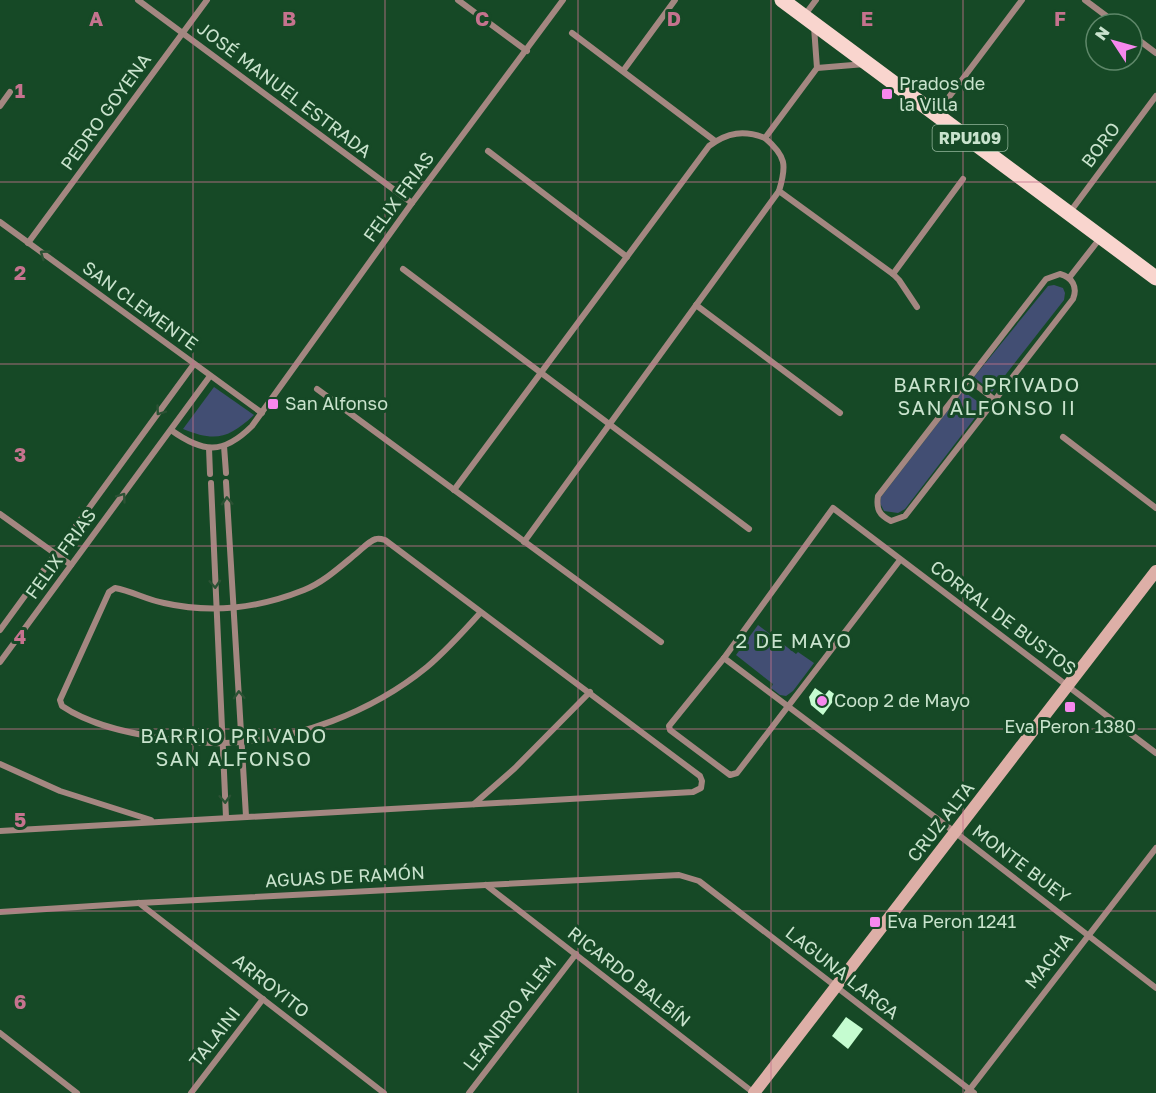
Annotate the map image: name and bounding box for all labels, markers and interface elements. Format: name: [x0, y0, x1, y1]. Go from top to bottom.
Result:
text: A: [89, 6, 103, 30]
text: B: [282, 6, 296, 30]
text: C: [475, 6, 489, 30]
text: D: [667, 6, 681, 30]
text: E: [861, 6, 873, 30]
text: F: [1054, 6, 1066, 30]
north arrow: [1084, 12, 1144, 72]
street label: JOSÉ MANUEL ESTRADA: [193, 16, 376, 162]
text: N: [1090, 22, 1114, 44]
street label: PEDRO GOYENA: [55, 49, 155, 174]
place label: Prados de la Villa: [899, 72, 985, 115]
text: 1: [15, 78, 25, 102]
marker: Prados de la Villa: [880, 87, 894, 101]
street label: BORO: [1076, 117, 1124, 171]
road number: RPU109: [932, 125, 1008, 151]
street label: FELIX FRIAS: [358, 147, 438, 246]
one-way arrow: [40, 250, 51, 261]
street label: SAN CLEMENTE: [79, 256, 203, 354]
text: 2: [14, 260, 26, 284]
district label: BARRIO PRIVADO SAN ALFONSO II: [893, 372, 1081, 419]
place label: San Alfonso: [285, 392, 388, 414]
marker: San Alfonso: [266, 397, 280, 411]
one-way arrow: [156, 405, 167, 416]
text: 3: [14, 442, 26, 466]
one-way arrow: [114, 492, 125, 503]
one-way arrow: [221, 496, 234, 505]
street label: FELIX FRIAS: [20, 504, 100, 603]
street label: CORRAL DE BUSTOS: [926, 555, 1081, 679]
one-way arrow: [209, 579, 222, 588]
text: 4: [14, 624, 26, 648]
district label: 2 DE MAYO: [736, 628, 852, 652]
place label: Coop 2 de Mayo: [834, 689, 970, 711]
one-way arrow: [232, 691, 245, 700]
marker: Coop 2 de Mayo: [815, 694, 829, 708]
marker: Eva Peron 1380: [1063, 700, 1077, 714]
place label: Eva Peron 1380: [1004, 715, 1136, 737]
district label: BARRIO PRIVADO SAN ALFONSO: [140, 723, 328, 770]
street label: CRUZ ALTA: [902, 777, 978, 866]
one-way arrow: [219, 795, 232, 804]
text: 5: [14, 807, 26, 831]
street label: MONTE BUEY: [968, 819, 1075, 907]
street label: AGUAS DE RAMÓN: [265, 861, 425, 891]
place label: Eva Peron 1241: [887, 910, 1016, 932]
marker: Eva Peron 1241: [868, 915, 882, 929]
street label: RICARDO BALBÍN: [564, 921, 695, 1031]
street label: LAGUNA LARGA: [781, 921, 904, 1023]
street label: MACHA: [1019, 928, 1077, 993]
street label: ARROYITO: [229, 949, 314, 1022]
street label: LEANDRO ALEM: [458, 952, 560, 1075]
text: 6: [14, 989, 26, 1013]
street label: TALAINI: [184, 1002, 244, 1071]

